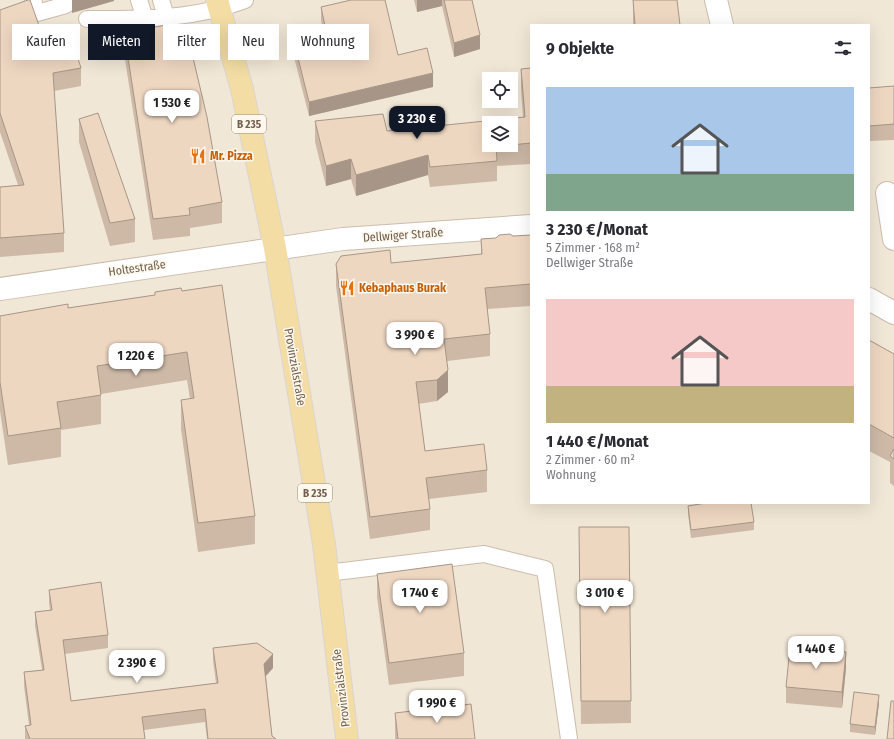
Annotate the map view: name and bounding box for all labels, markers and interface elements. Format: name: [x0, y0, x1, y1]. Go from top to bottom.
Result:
chip: Kaufen: [12, 24, 80, 60]
chip: Mieten: [88, 24, 155, 60]
chip: Filter: [163, 24, 220, 60]
chip: Neu: [228, 24, 279, 60]
chip: Wohnung: [287, 24, 369, 60]
icon: filters: [832, 37, 854, 59]
text: 9 Objekte: [546, 38, 614, 59]
map controls: [482, 72, 518, 152]
button: locate: [482, 72, 518, 108]
pin: 1 530 €: [135, 90, 209, 124]
text: 1 530 €: [153, 95, 191, 110]
pin: 3 230 €: [380, 106, 454, 140]
text: 3 230 €: [398, 111, 436, 126]
icon: home: [664, 113, 736, 185]
road number: B 235: [232, 115, 266, 133]
button: layers: [482, 116, 518, 152]
restaurant icon: Mr. Pizza: [189, 147, 207, 165]
place label: Mr. Pizza: [210, 149, 253, 163]
text: 3 230 €/Monat: [546, 219, 648, 240]
street label: Dellwiger Straße: [362, 225, 444, 245]
text: 5 Zimmer · 168 m²: [546, 240, 640, 255]
text: Dellwiger Straße: [546, 255, 633, 270]
street label: Holtestraße: [108, 257, 167, 279]
restaurant icon: Kebaphaus Burak: [338, 279, 356, 297]
place label: Kebaphaus Burak: [359, 281, 447, 295]
pin: 3 990 €: [378, 322, 452, 356]
icon: home: [664, 325, 736, 397]
street label: Provinzialstraße: [281, 327, 309, 407]
text: 3 990 €: [395, 327, 435, 342]
pin: 1 220 €: [99, 343, 173, 377]
text: 1 220 €: [117, 348, 155, 363]
text: 1 440 €/Monat: [546, 431, 649, 452]
text: 2 Zimmer · 60 m²: [546, 452, 635, 467]
text: Wohnung: [546, 467, 596, 482]
road number: B 235: [298, 484, 332, 502]
pin: 1 740 €: [383, 580, 457, 614]
pin: 3 010 €: [568, 580, 642, 614]
text: 1 740 €: [402, 585, 438, 600]
text: 3 010 €: [586, 585, 624, 600]
pin: 1 440 €: [779, 636, 853, 670]
text: 1 440 €: [797, 641, 835, 656]
street label: Provinzialstraße: [329, 648, 353, 728]
pin: 2 390 €: [100, 650, 174, 684]
text: 2 390 €: [118, 655, 156, 670]
pin: 1 990 €: [400, 690, 474, 724]
text: 1 990 €: [418, 695, 456, 710]

